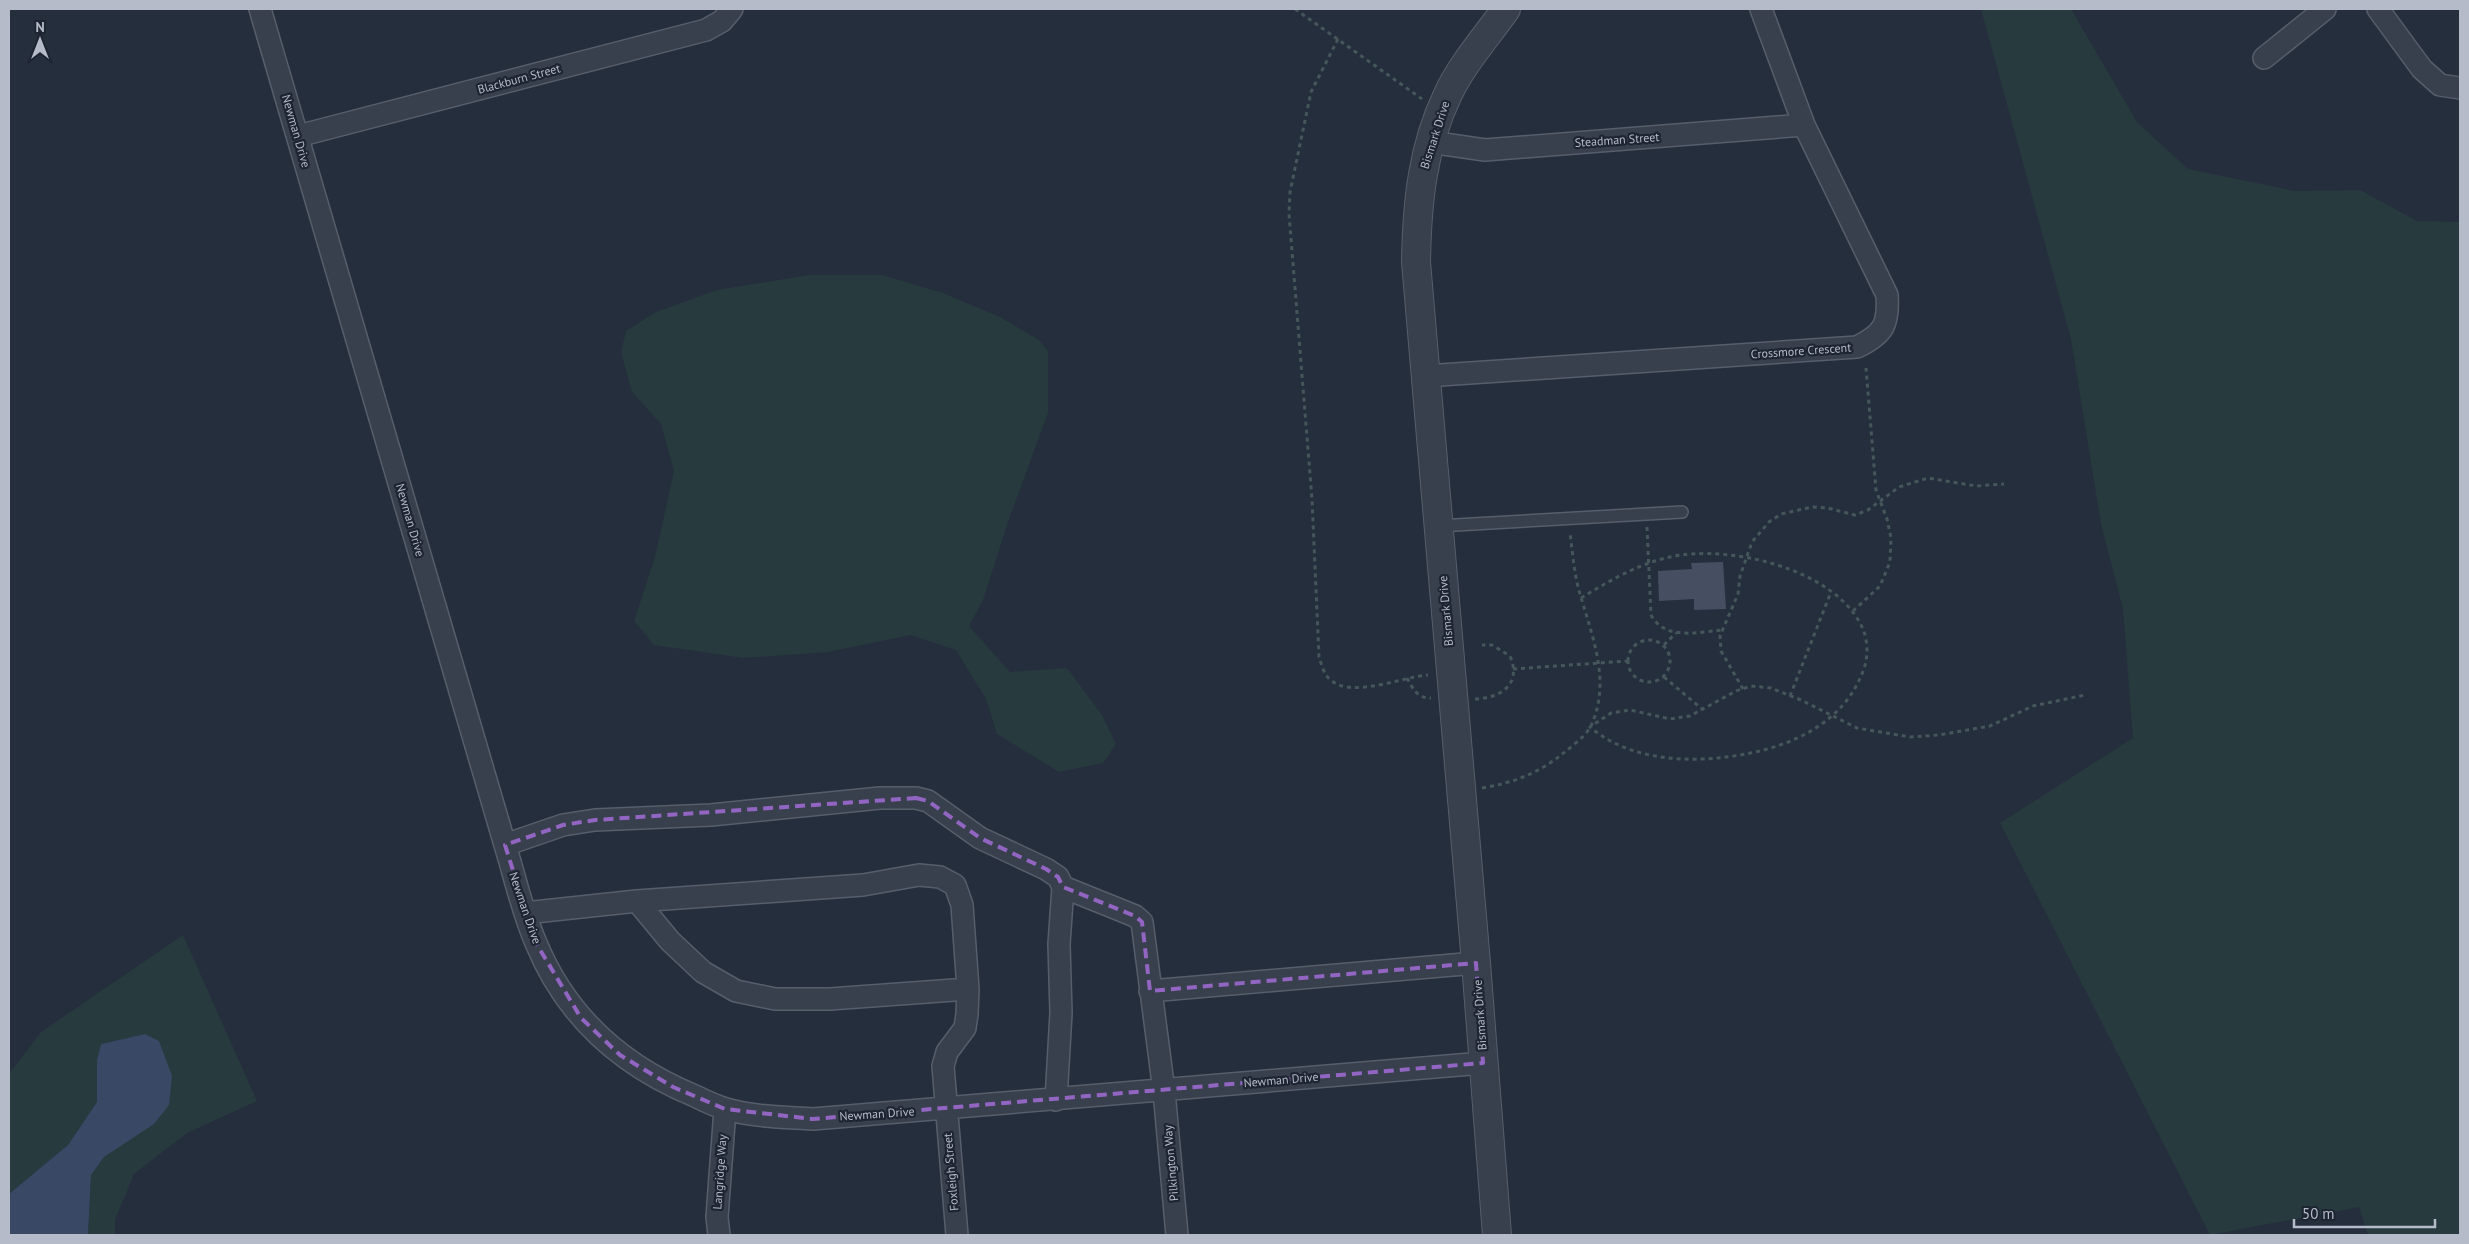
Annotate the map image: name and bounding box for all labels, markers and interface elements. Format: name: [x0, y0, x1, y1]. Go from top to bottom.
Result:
north arrow: [15, 15, 65, 65]
text: N: [35, 18, 45, 36]
street label: Blackburn Street: [476, 60, 562, 97]
street label: Newman Drive: [279, 93, 314, 169]
street label: Bismark Drive: [1416, 99, 1453, 171]
street label: Steadman Street: [1574, 129, 1660, 150]
street label: Crossmore Crescent: [1750, 340, 1852, 361]
street label: Newman Drive: [393, 482, 428, 558]
street label: Bismark Drive: [1435, 575, 1456, 647]
street label: Newman Drive: [506, 870, 545, 946]
street label: Bismark Drive: [1470, 979, 1489, 1051]
street label: Newman Drive: [1243, 1069, 1319, 1090]
street label: Newman Drive: [839, 1103, 915, 1124]
street label: Pilkington Way: [1160, 1124, 1181, 1202]
street label: Foxleigh Street: [940, 1132, 961, 1212]
street label: Langridge Way: [709, 1134, 730, 1210]
scale bar: [2294, 1196, 2435, 1228]
text: 50 m: [2302, 1204, 2335, 1223]

